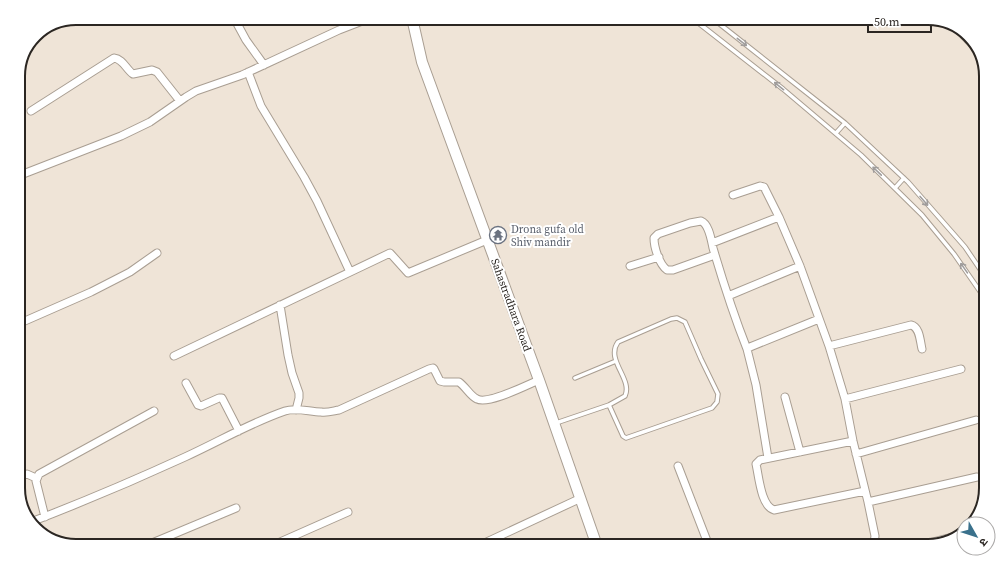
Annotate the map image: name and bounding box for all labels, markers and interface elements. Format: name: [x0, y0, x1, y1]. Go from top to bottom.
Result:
scale bar: [868, 8, 931, 34]
text: 50 m: [874, 14, 900, 30]
one-way arrow: [737, 38, 748, 46]
one-way arrow: [773, 82, 784, 90]
one-way arrow: [872, 166, 882, 176]
one-way arrow: [920, 195, 929, 206]
place label: Drona gufa old Shiv mandir: [511, 222, 585, 250]
temple icon: Drona gufa old Shiv mandir: [488, 225, 508, 245]
street label: Sahastradhara Road: [487, 256, 535, 354]
one-way arrow: [960, 262, 968, 273]
north arrow: [956, 516, 996, 556]
text: उ: [975, 535, 991, 550]

